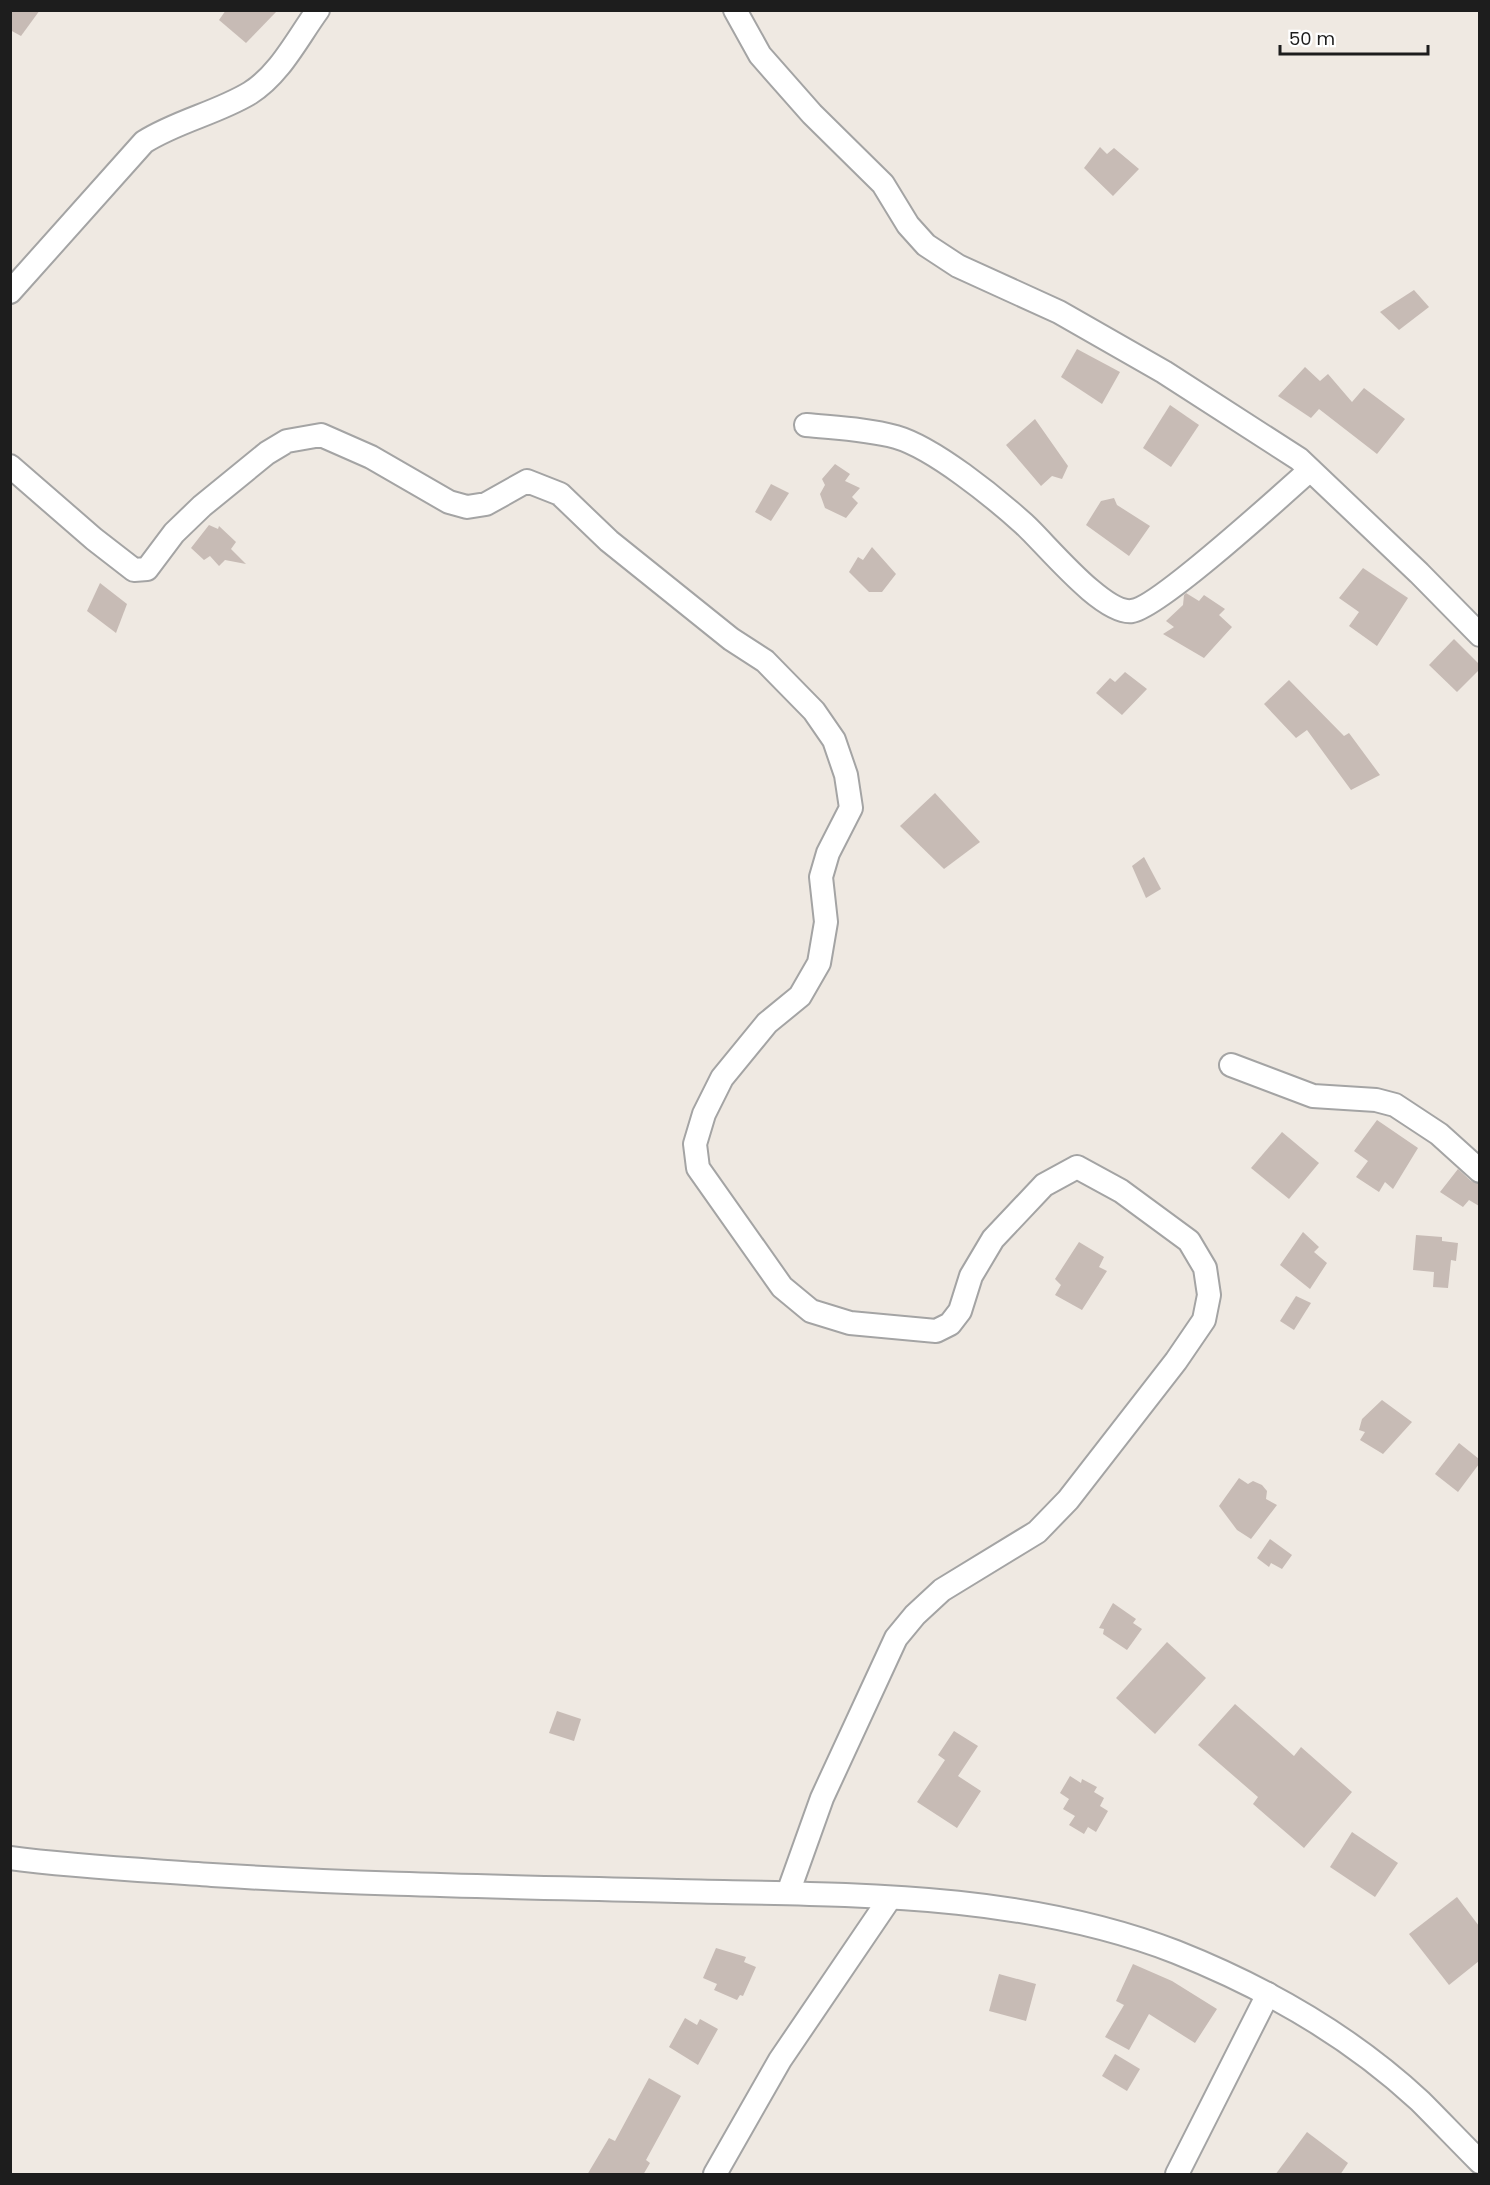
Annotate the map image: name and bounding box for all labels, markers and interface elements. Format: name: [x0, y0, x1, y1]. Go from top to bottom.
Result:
scale bar: [1280, 18, 1428, 56]
text: 50 m: [1289, 26, 1335, 51]

